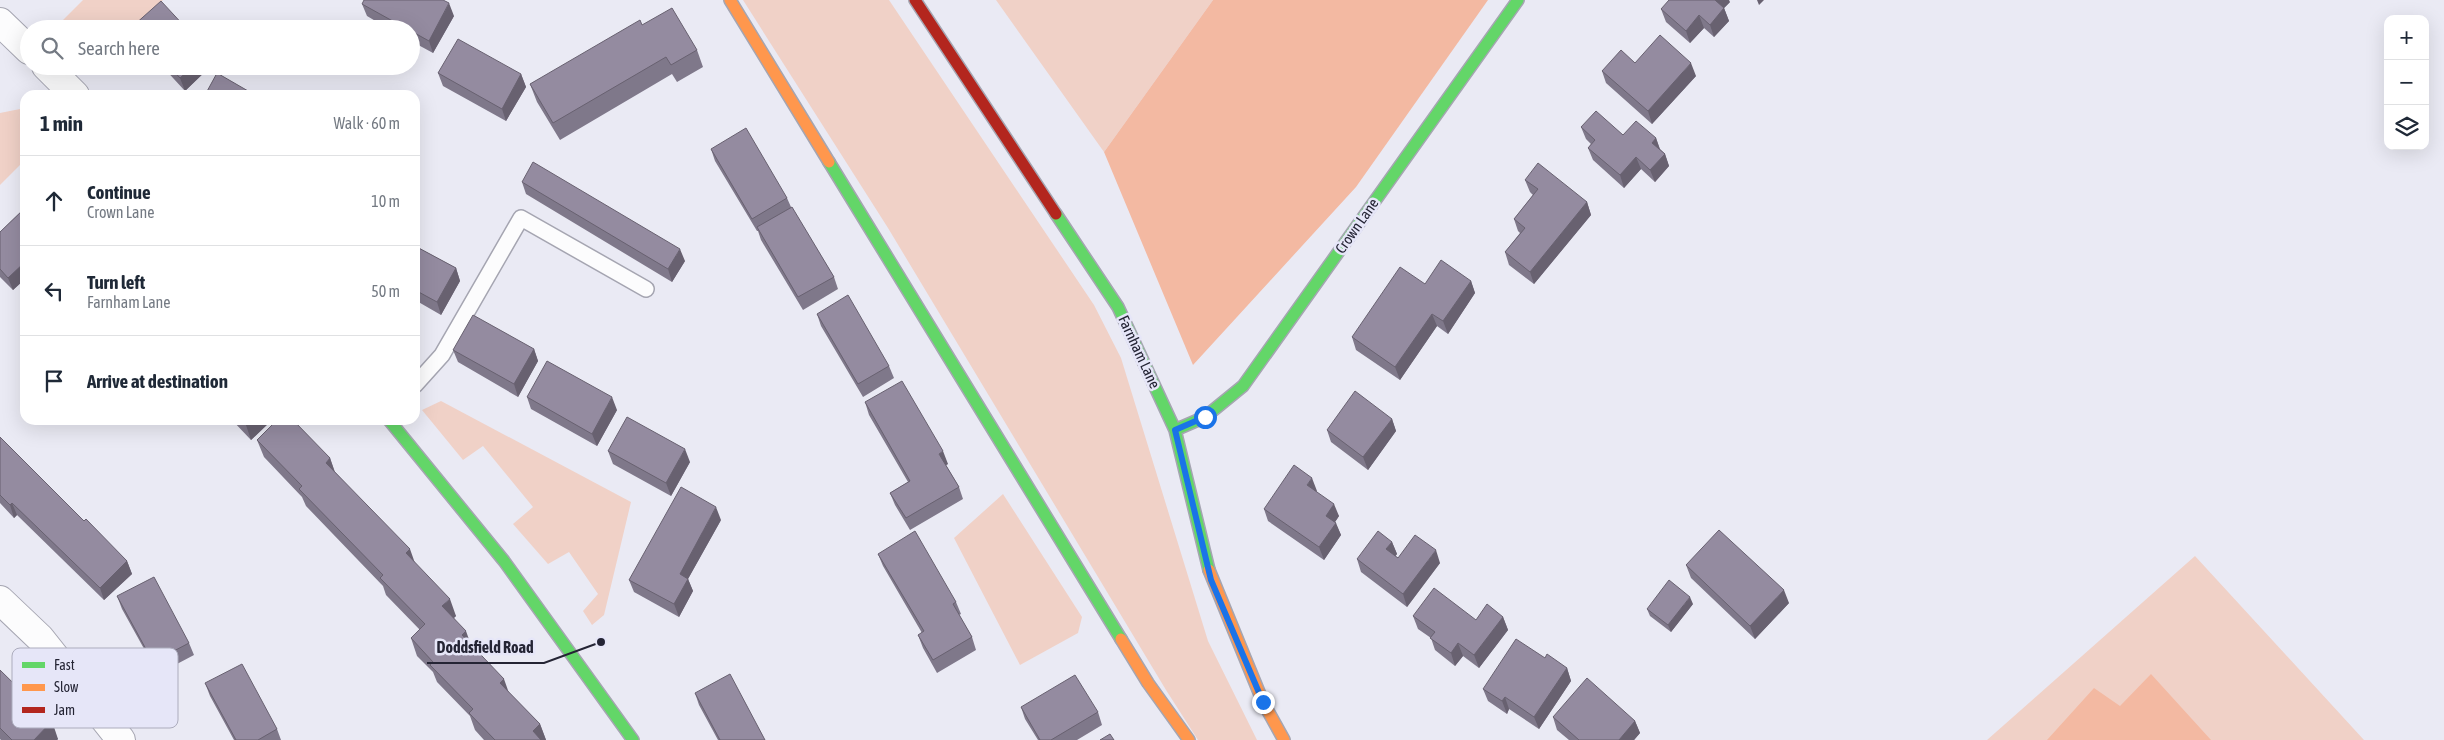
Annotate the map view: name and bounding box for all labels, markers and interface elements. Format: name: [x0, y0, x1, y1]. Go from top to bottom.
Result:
map controls: [2384, 15, 2429, 150]
button: +: [2384, 15, 2429, 60]
search box: [20, 20, 420, 75]
icon: search: [38, 34, 66, 62]
text: Search here: [78, 37, 160, 59]
button: −: [2384, 60, 2429, 105]
button: layers: [2384, 105, 2429, 150]
text: 1 min: [40, 111, 83, 135]
text: Walk · 60 m: [334, 114, 400, 132]
text: Continue: [87, 181, 151, 203]
icon: ahead: [40, 187, 68, 215]
text: 10 m: [371, 192, 400, 210]
street label: Crown Lane: [1331, 195, 1382, 256]
text: Crown Lane: [87, 203, 154, 221]
text: Turn left: [87, 271, 145, 293]
icon: left: [40, 277, 68, 305]
text: 50 m: [371, 282, 400, 300]
text: Farnham Lane: [87, 293, 171, 311]
street label: Farnham Lane: [1115, 313, 1164, 391]
icon: arrive: [40, 367, 68, 395]
text: Arrive at destination: [87, 370, 228, 392]
route start: [1194, 406, 1217, 429]
callout: Doddsfield Road: [427, 632, 544, 663]
text: Doddsfield Road: [436, 638, 534, 656]
legend: [12, 648, 178, 728]
text: Fast: [54, 657, 75, 673]
text: Slow: [54, 679, 79, 695]
route end: [1252, 691, 1275, 714]
text: Jam: [54, 702, 75, 718]

